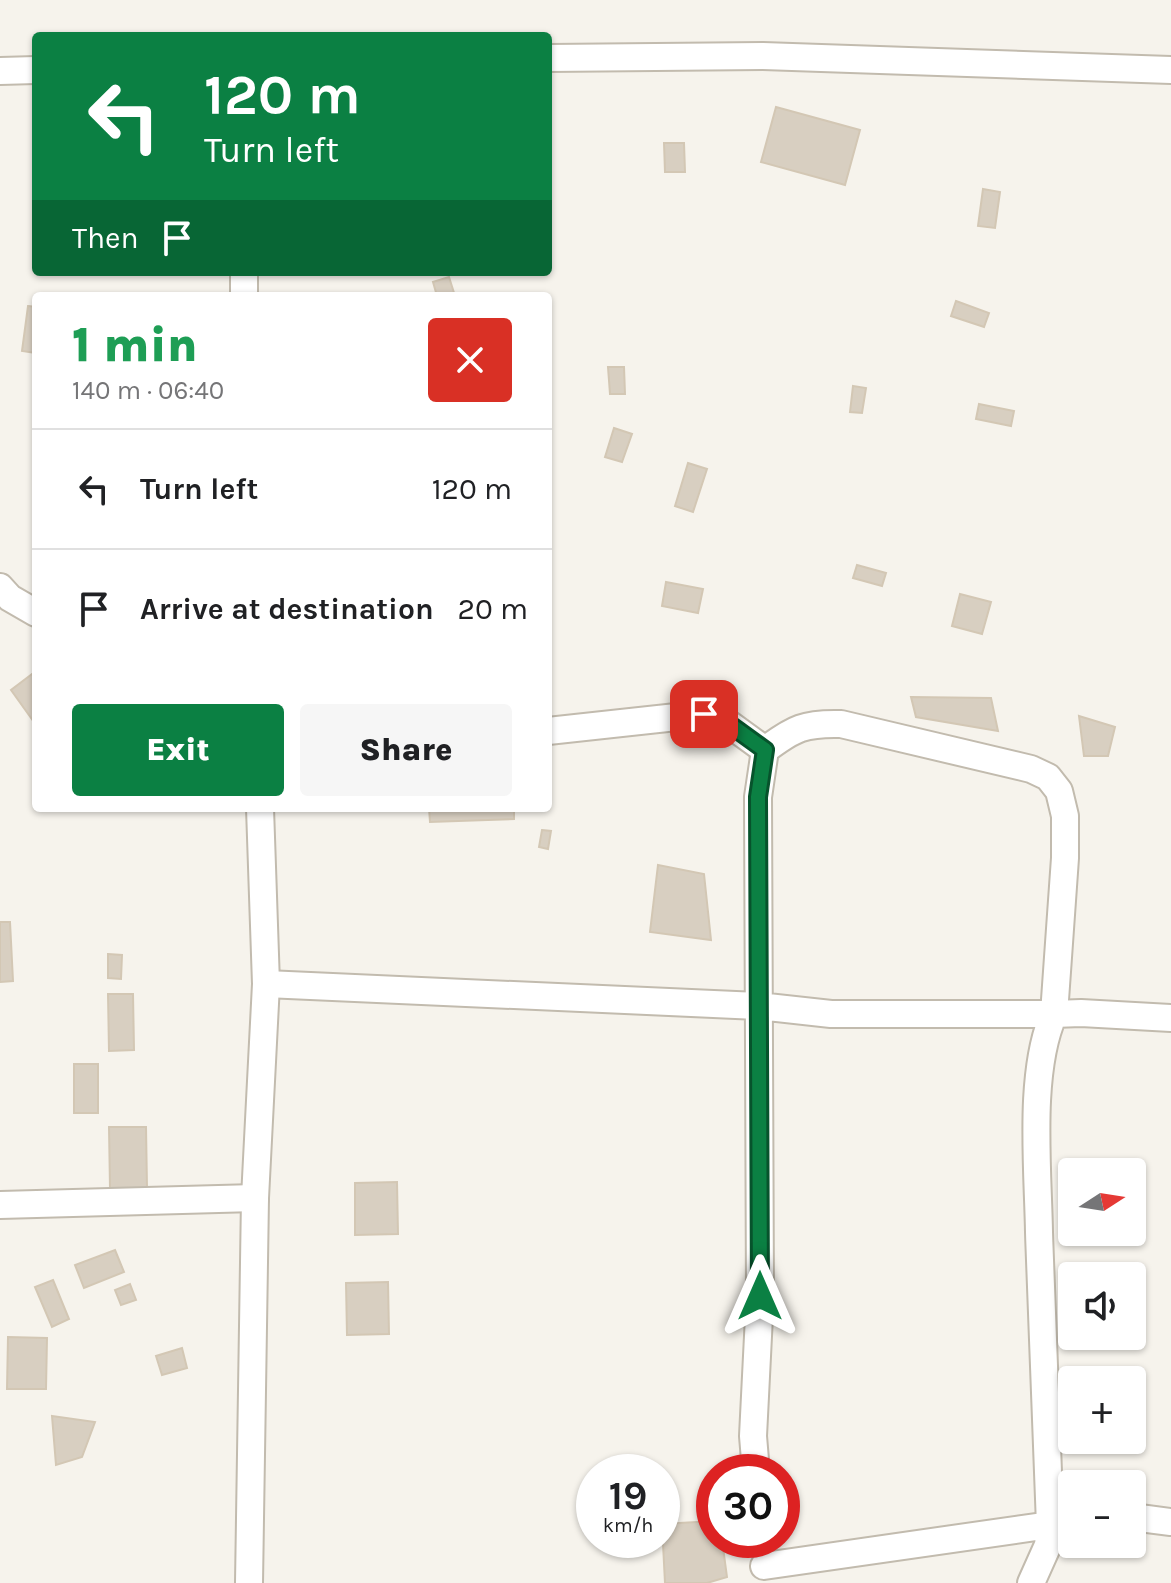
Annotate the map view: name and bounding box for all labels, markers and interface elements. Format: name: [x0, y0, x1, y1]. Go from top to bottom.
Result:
text: 120 m: [204, 62, 361, 127]
icon: left: [72, 64, 176, 168]
text: Turn left: [204, 129, 339, 171]
icon: arrive: [155, 216, 199, 260]
text: Then: [72, 220, 139, 256]
text: 1 min: [72, 317, 198, 373]
button: close: [428, 318, 512, 402]
text: 140 m · 06:40: [72, 375, 224, 406]
icon: left: [72, 467, 116, 511]
text: Turn left: [140, 471, 258, 507]
text: 120 m: [432, 471, 512, 507]
icon: arrive: [72, 587, 116, 631]
text: Arrive at destination: [140, 591, 434, 627]
text: 20 m: [458, 591, 528, 627]
pin: [670, 680, 738, 748]
icon: arrive: [682, 692, 726, 736]
button: Exit: [72, 704, 284, 796]
button: Share: [300, 704, 512, 796]
north arrow: [1058, 1158, 1146, 1246]
map controls: [1058, 1158, 1146, 1558]
position arrow: [718, 1254, 802, 1338]
button: sound: [1058, 1262, 1146, 1350]
button: +: [1058, 1366, 1146, 1454]
speed limit sign: 30: [696, 1454, 800, 1558]
button: −: [1058, 1470, 1146, 1558]
text: 19: [609, 1472, 647, 1519]
text: km/h: [603, 1514, 653, 1537]

